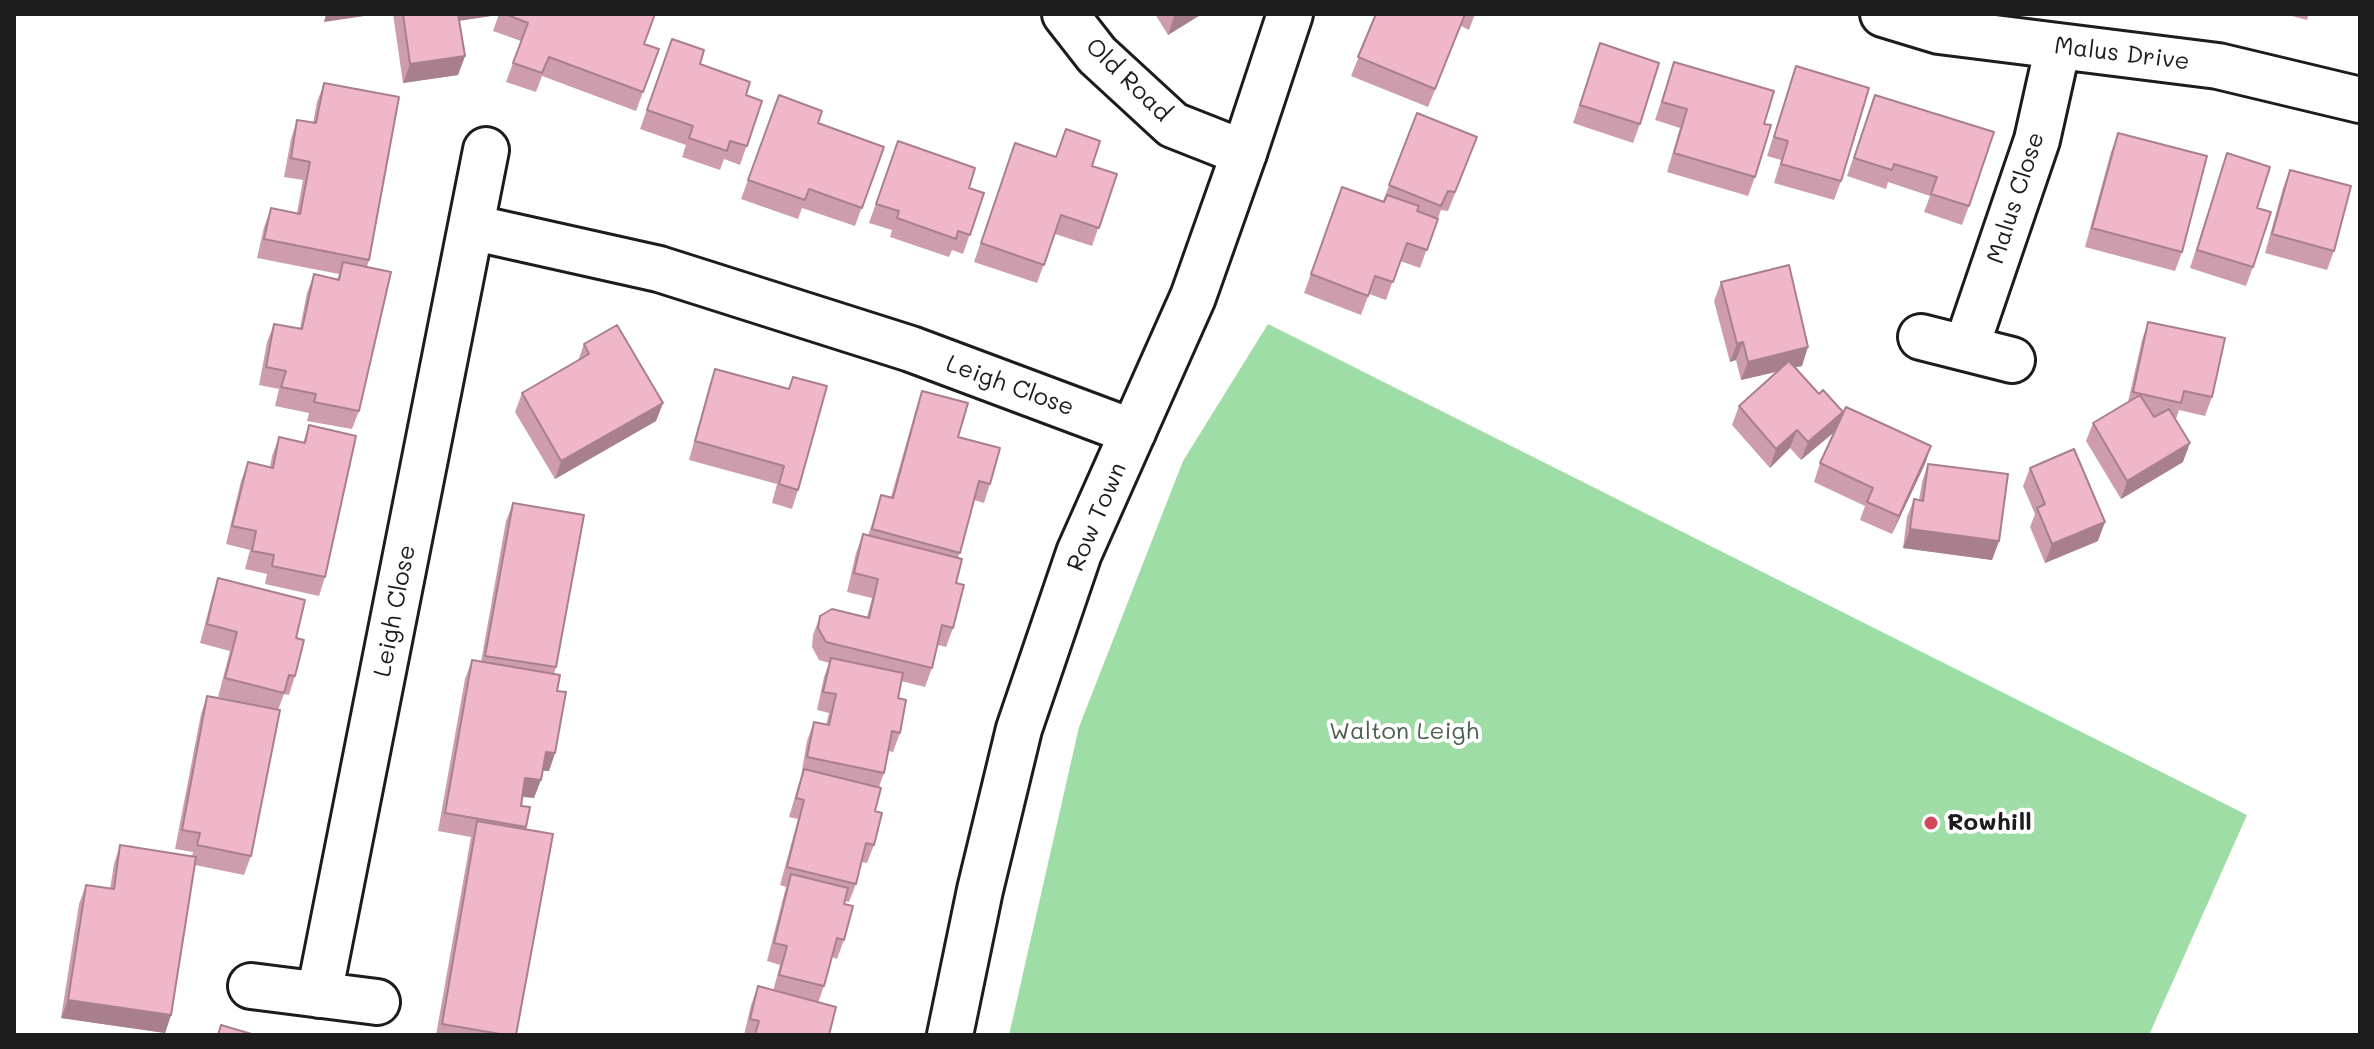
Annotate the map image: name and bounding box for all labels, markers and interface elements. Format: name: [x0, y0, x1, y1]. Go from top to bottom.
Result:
street label: Malus Drive: [2053, 31, 2191, 77]
street label: Old Road: [1079, 32, 1177, 128]
street label: Malus Close: [1981, 129, 2051, 267]
street label: Leigh Close: [942, 350, 1078, 422]
street label: Row Town: [1061, 458, 1133, 576]
street label: Leigh Close: [368, 543, 422, 679]
park label: Walton Leigh: [1329, 718, 1479, 746]
place label: Rowhill: [1947, 809, 2032, 837]
marker: Rowhill: [1922, 814, 1940, 832]

